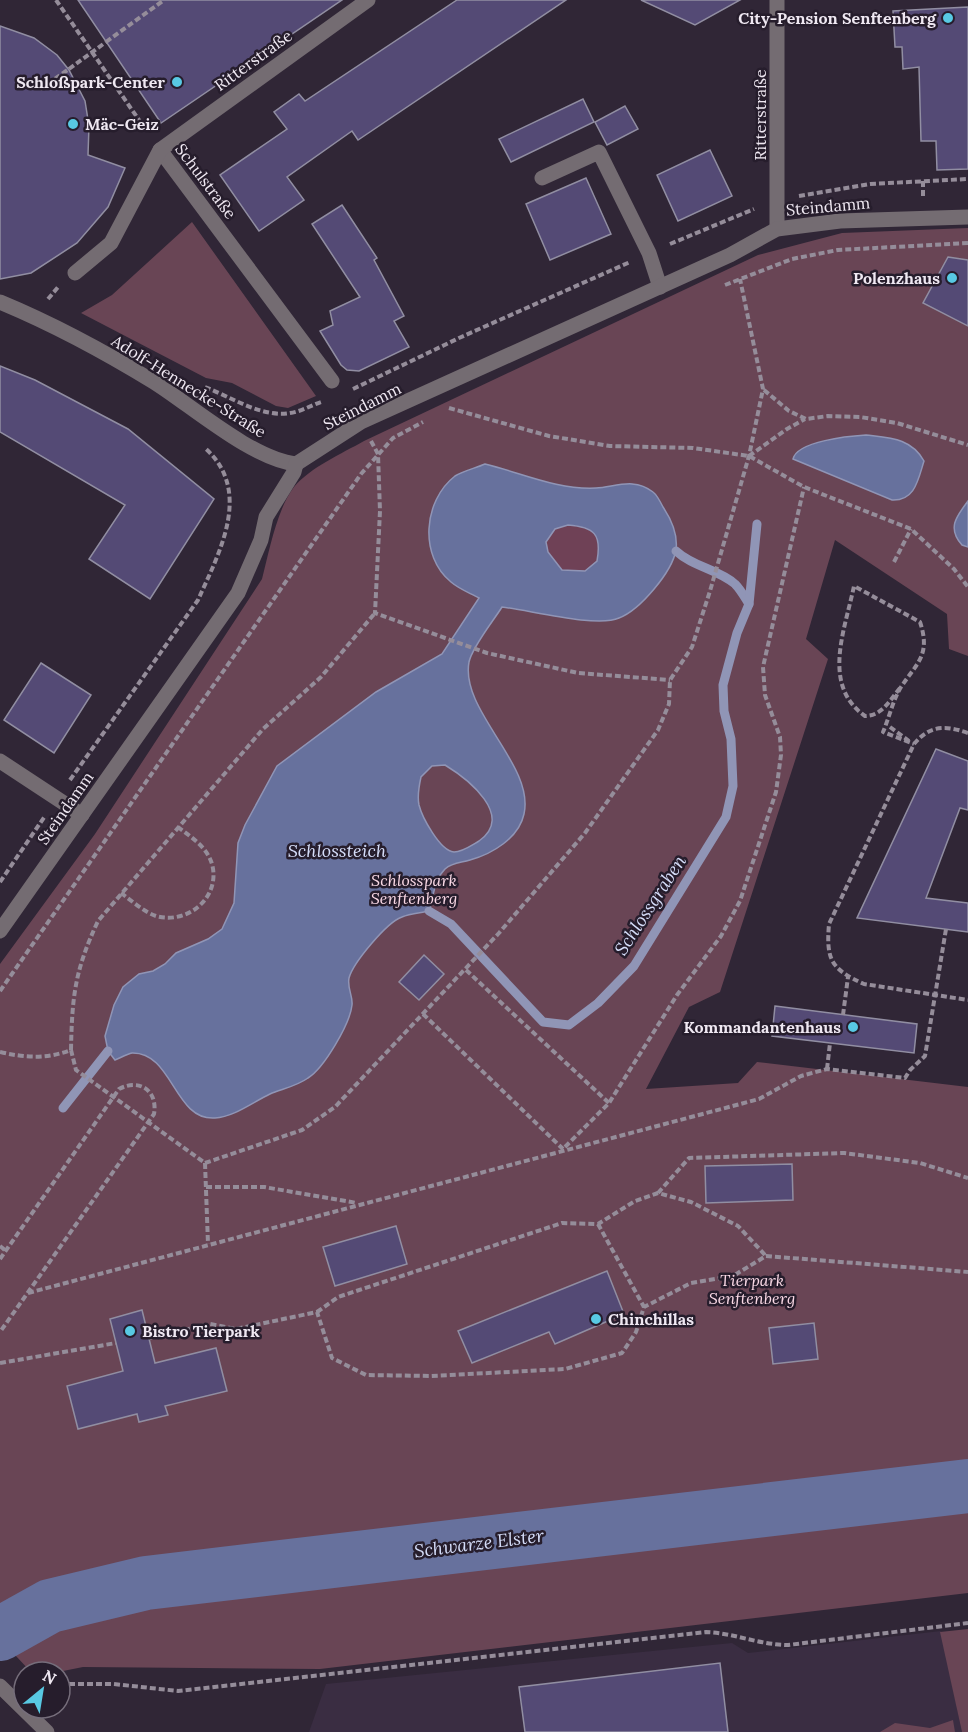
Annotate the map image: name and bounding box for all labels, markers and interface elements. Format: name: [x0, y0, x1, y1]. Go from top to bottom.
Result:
place label: City-Pension Senftenberg: [738, 8, 937, 28]
marker: City-Pension Senftenberg: [941, 11, 955, 25]
street label: Ritterstraße: [210, 25, 296, 95]
street label: Ritterstraße: [750, 69, 770, 161]
place label: Schloßpark-Center: [16, 72, 165, 92]
marker: Schloßpark-Center: [170, 75, 184, 89]
place label: Mäc-Geiz: [85, 114, 159, 134]
marker: Mäc-Geiz: [66, 117, 80, 131]
street label: Schulstraße: [171, 139, 241, 223]
street label: Steindamm: [785, 192, 871, 220]
place label: Polenzhaus: [853, 268, 940, 288]
marker: Polenzhaus: [945, 271, 959, 285]
street label: Adolf-Hennecke-Straße: [107, 330, 270, 442]
street label: Steindamm: [320, 378, 404, 434]
street label: Steindamm: [33, 768, 97, 848]
water label: Schlossteich: [288, 839, 387, 862]
water label: Schlossgraben: [609, 851, 691, 959]
park label: Schlosspark Senftenberg: [371, 870, 457, 908]
place label: Kommandantenhaus: [684, 1017, 841, 1037]
marker: Kommandantenhaus: [846, 1020, 860, 1034]
park label: Tierpark Senftenberg: [709, 1270, 795, 1308]
place label: Chinchillas: [608, 1309, 694, 1329]
marker: Chinchillas: [589, 1312, 603, 1326]
place label: Bistro Tierpark: [142, 1321, 260, 1341]
marker: Bistro Tierpark: [123, 1324, 137, 1338]
water label: Schwarze Elster: [413, 1524, 546, 1562]
north arrow: [12, 1660, 72, 1720]
text: N: [39, 1665, 60, 1689]

